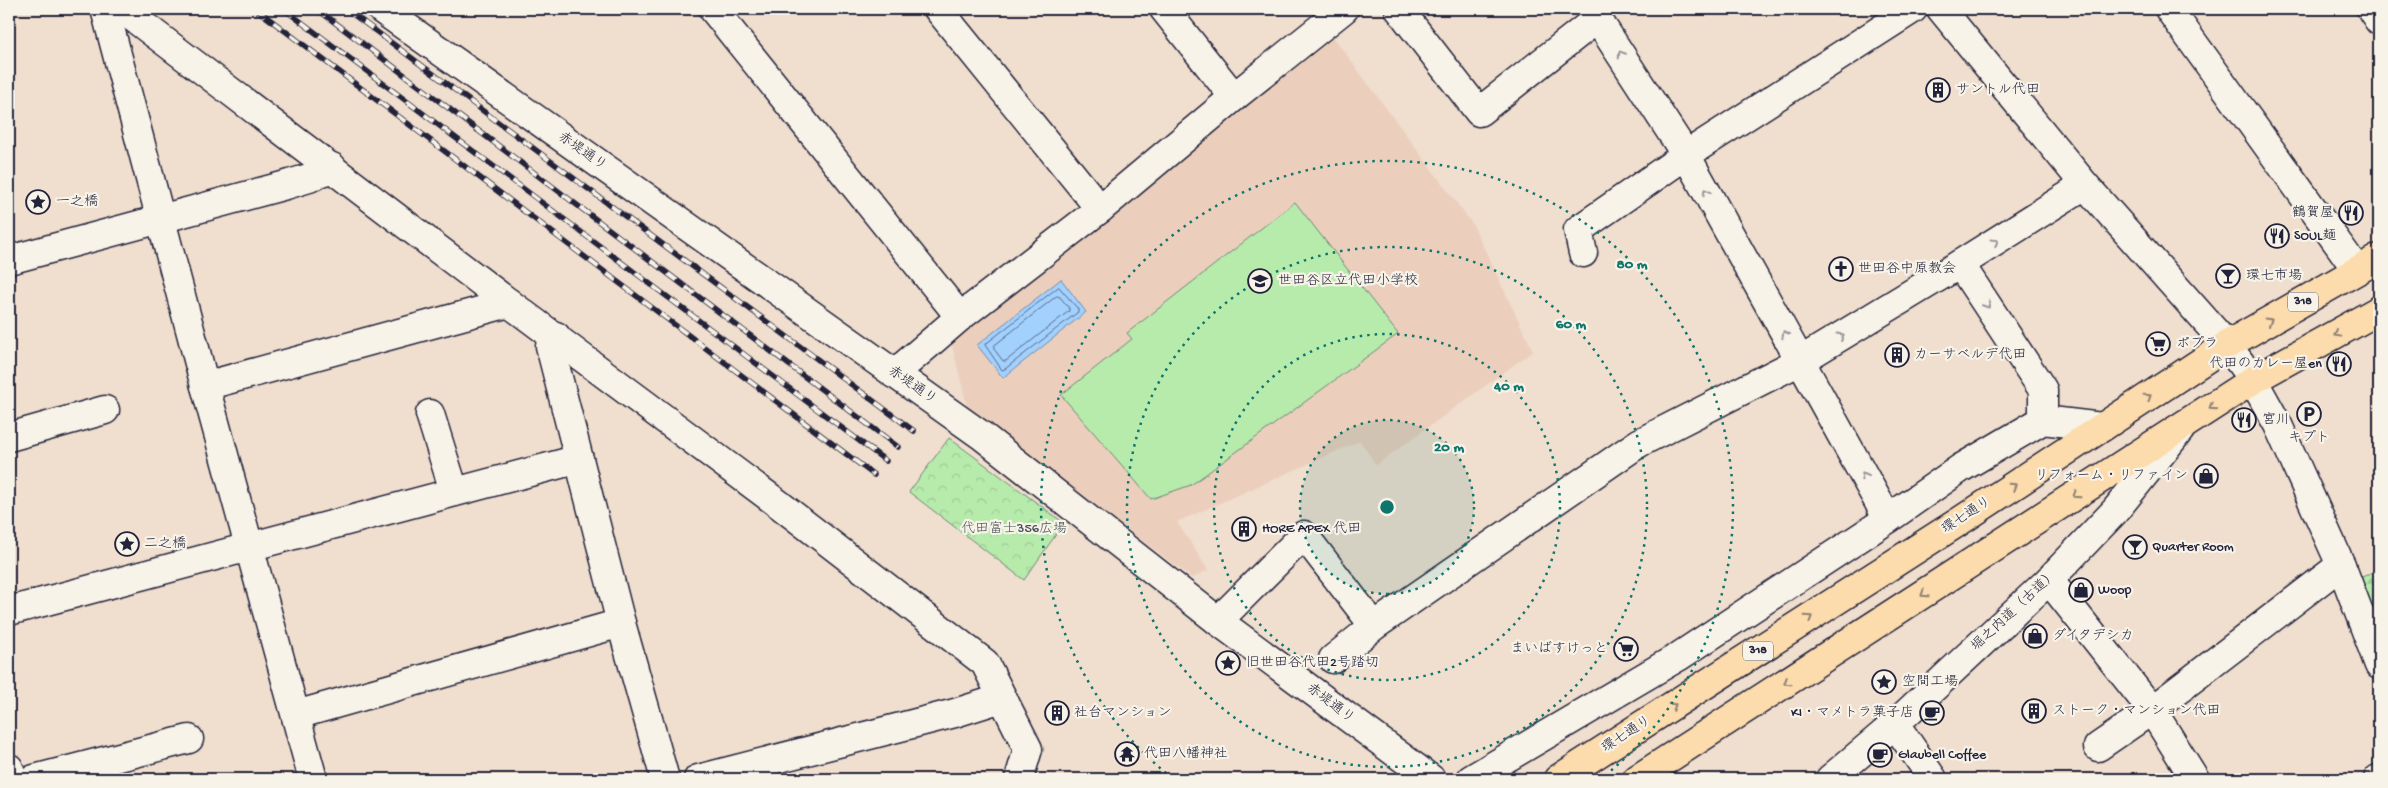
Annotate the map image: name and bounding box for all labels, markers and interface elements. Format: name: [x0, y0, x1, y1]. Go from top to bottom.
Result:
one-way arrow: [1618, 50, 1627, 60]
building icon: サントル代田: [1925, 77, 1951, 103]
place label: サントル代田: [1956, 82, 2040, 99]
street label: 赤堤通り: [554, 129, 610, 175]
place icon: 一之橋: [25, 189, 51, 215]
one-way arrow: [1702, 189, 1712, 198]
place label: 一之橋: [56, 194, 98, 211]
restaurant icon: 鶴賀屋: [2338, 200, 2364, 226]
place label: 鶴賀屋: [2292, 205, 2334, 222]
restaurant icon: SOUL麺: [2264, 223, 2290, 249]
place label: SOUL麺: [2294, 228, 2336, 245]
one-way arrow: [1989, 239, 1999, 248]
text: 80 m: [1617, 256, 1648, 274]
church icon: 世田谷中原教会: [1828, 256, 1854, 282]
place label: 世田谷中原教会: [1858, 261, 1956, 278]
bar icon: 環七市場: [2215, 263, 2241, 289]
school or university icon: 世田谷区立代田小学校: [1247, 268, 1273, 294]
place label: 環七市場: [2246, 268, 2302, 285]
place label: 世田谷区立代田小学校: [1278, 273, 1418, 290]
road number: 318: [2288, 292, 2318, 312]
one-way arrow: [1981, 299, 1990, 309]
text: 60 m: [1556, 316, 1587, 334]
one-way arrow: [2264, 317, 2273, 327]
one-way arrow: [2333, 327, 2342, 337]
one-way arrow: [1781, 331, 1791, 340]
supermarket icon: ポプラ: [2145, 331, 2171, 357]
one-way arrow: [1836, 332, 1845, 342]
place label: ポプラ: [2176, 336, 2218, 353]
building icon: カーサベルデ代田: [1884, 342, 1910, 368]
place label: カーサベルデ代田: [1914, 347, 2027, 364]
restaurant icon: 代田のカレー屋en: [2326, 351, 2352, 377]
place label: 代田のカレー屋en: [2210, 356, 2322, 373]
street label: 赤堤通り: [884, 363, 940, 409]
text: 40 m: [1493, 378, 1524, 396]
one-way arrow: [2143, 393, 2152, 403]
one-way arrow: [2208, 400, 2217, 410]
parking icon: キプト: [2296, 401, 2322, 427]
restaurant icon: 宮川: [2231, 407, 2257, 433]
place label: 宮川: [2262, 412, 2290, 429]
place label: キプト: [2288, 430, 2330, 447]
text: 20 m: [1434, 439, 1464, 457]
shop icon: リフォーム・リファイン: [2193, 463, 2219, 489]
place label: リフォーム・リファイン: [2035, 468, 2188, 485]
one-way arrow: [1860, 473, 1870, 482]
one-way arrow: [2007, 483, 2016, 492]
one-way arrow: [2072, 489, 2081, 499]
street label: 環七通り: [1939, 494, 1995, 538]
centre of rings: [1378, 498, 1396, 516]
building icon: HORE APEX 代田: [1231, 516, 1257, 542]
park label: 代田富士356広場: [961, 521, 1067, 538]
place label: HORE APEX 代田: [1262, 521, 1361, 538]
place icon: 二之橋: [114, 531, 140, 557]
bar icon: Quarter Room: [2122, 534, 2148, 560]
place label: 二之橋: [144, 536, 186, 553]
place label: Quarter Room: [2152, 539, 2234, 556]
street label: 堀之内道（古道）: [1968, 567, 2062, 655]
shop icon: Woop: [2068, 577, 2094, 603]
place label: Woop: [2098, 582, 2131, 599]
one-way arrow: [1920, 588, 1929, 597]
one-way arrow: [1804, 614, 1813, 624]
shop icon: ダイタデシカ: [2022, 623, 2048, 649]
place label: ダイタデシカ: [2052, 628, 2134, 645]
supermarket icon: まいばすけっと: [1613, 636, 1639, 662]
place label: まいばすけっと: [1510, 641, 1608, 658]
road number: 318: [1743, 641, 1773, 660]
place icon: 旧世田谷代田2号踏切: [1215, 650, 1241, 676]
place label: 旧世田谷代田2号踏切: [1246, 655, 1379, 672]
place icon: 空間工場: [1871, 669, 1897, 695]
place label: 空間工場: [1902, 674, 1958, 691]
one-way arrow: [1784, 676, 1793, 686]
street label: 赤堤通り: [1303, 680, 1357, 728]
building icon: ストーク・マンション代田: [2021, 698, 2047, 724]
building icon: 社台マンション: [1044, 700, 1070, 726]
cafe icon: KI・マメトラ菓子店: [1919, 700, 1945, 726]
one-way arrow: [1667, 702, 1676, 712]
place label: ストーク・マンション代田: [2052, 703, 2221, 720]
place label: 社台マンション: [1074, 705, 1171, 722]
place label: KI・マメトラ菓子店: [1791, 705, 1914, 722]
street label: 環七通り: [1599, 713, 1655, 757]
temple icon: 代田八幡神社: [1114, 741, 1140, 767]
cafe icon: Glaubell Coffee: [1867, 742, 1893, 768]
place label: 代田八幡神社: [1144, 746, 1228, 763]
place label: Glaubell Coffee: [1898, 747, 1987, 764]

